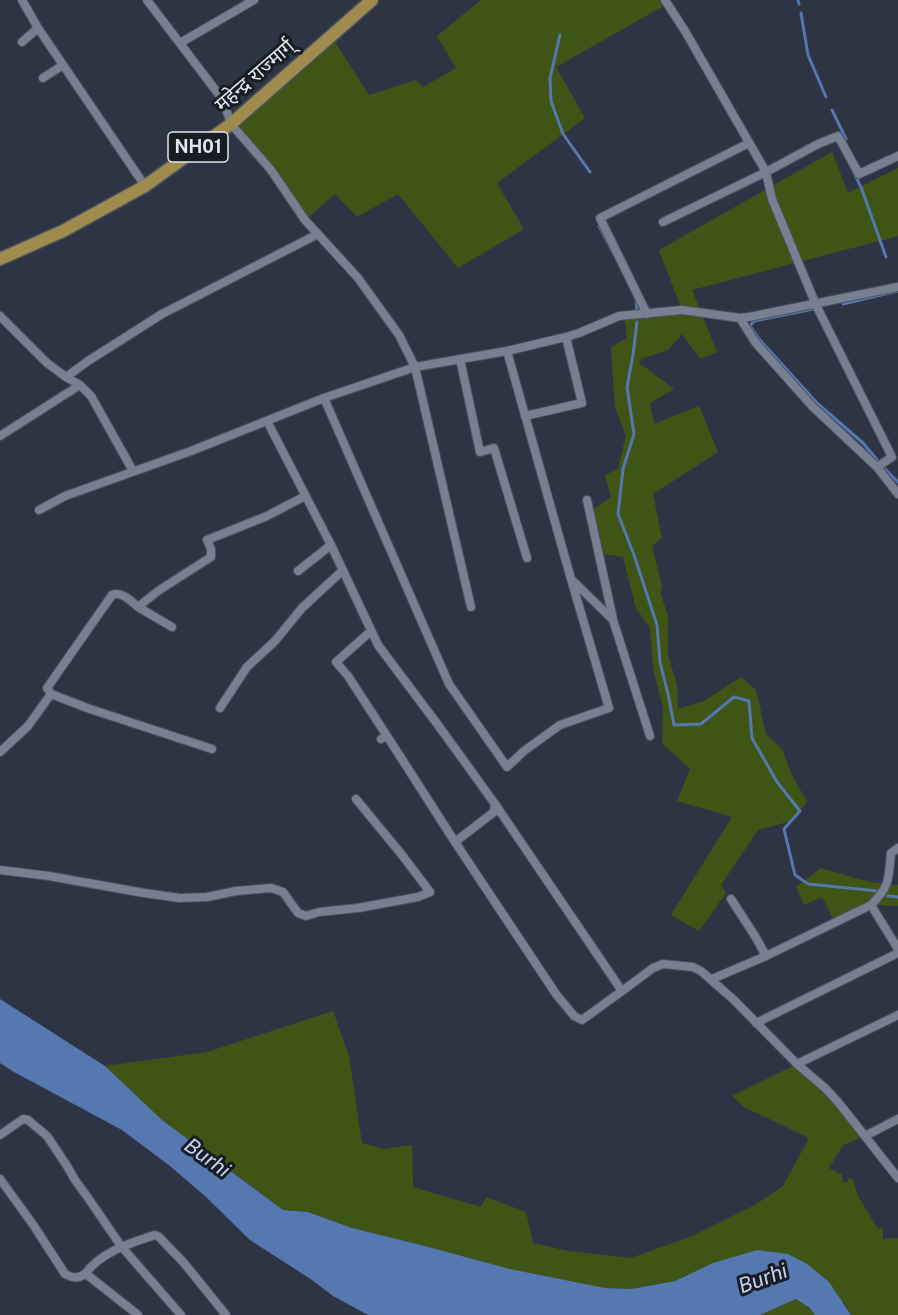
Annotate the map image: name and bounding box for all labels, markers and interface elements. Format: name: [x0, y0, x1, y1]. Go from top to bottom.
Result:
street label: महेन्द्र राज्मार्ग्: [210, 35, 300, 117]
road number: NH01: [168, 132, 228, 162]
water label: Burhi: [179, 1133, 235, 1183]
water label: Burhi: [735, 1259, 791, 1299]

